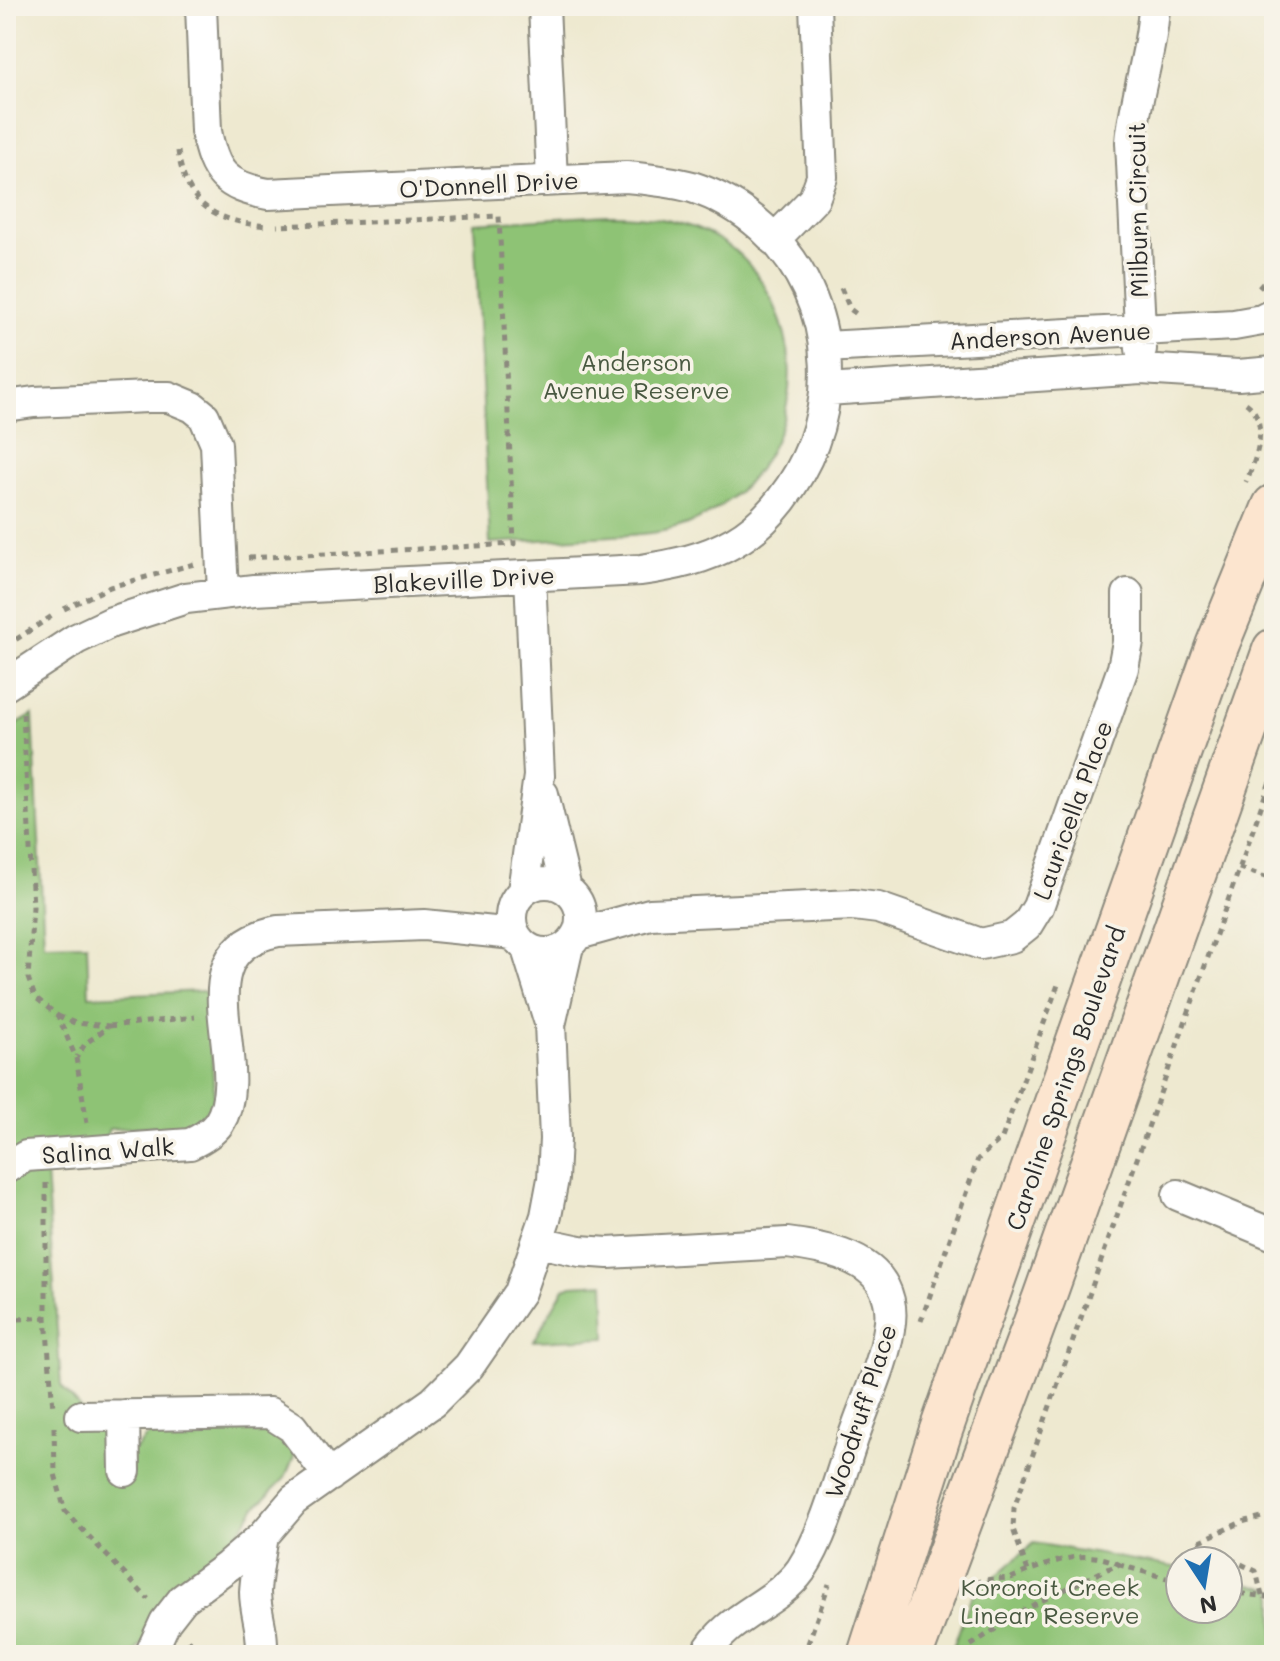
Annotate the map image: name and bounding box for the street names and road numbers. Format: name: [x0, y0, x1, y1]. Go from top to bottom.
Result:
street label: Milburn Circuit: [1120, 122, 1154, 298]
street label: O'Donnell Drive: [398, 164, 580, 204]
street label: Anderson Avenue: [948, 314, 1152, 356]
street label: Blakeville Drive: [373, 559, 555, 599]
street label: Lauricella Place: [1025, 716, 1119, 904]
street label: Caroline Springs Boulevard: [998, 922, 1132, 1234]
street label: Salina Walk: [41, 1130, 175, 1170]
street label: Woodruff Place: [817, 1320, 903, 1502]

